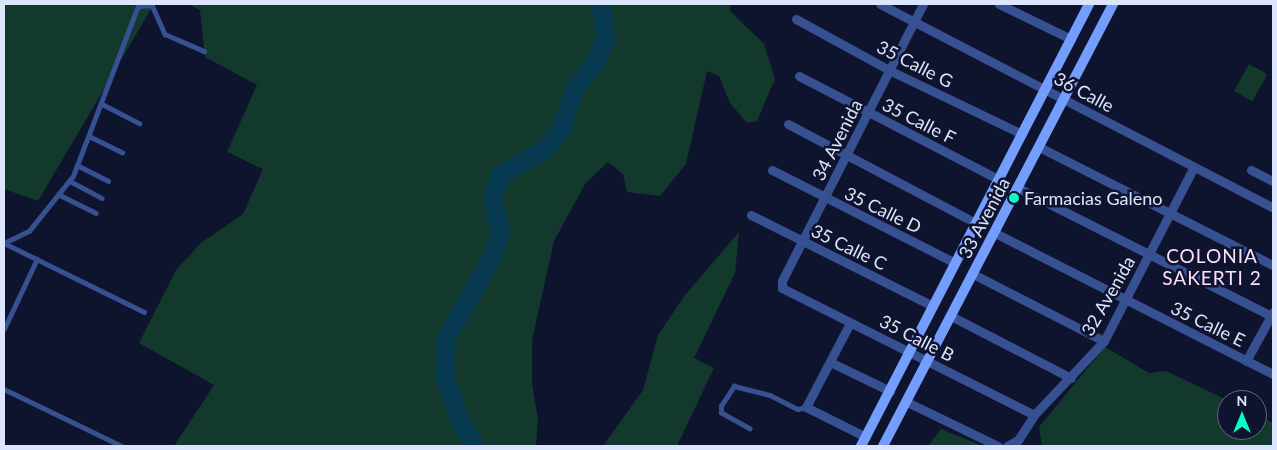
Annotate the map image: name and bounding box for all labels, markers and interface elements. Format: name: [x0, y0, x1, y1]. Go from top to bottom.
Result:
street label: 35 Calle G: [873, 36, 957, 92]
street label: 36 Calle: [1050, 67, 1118, 117]
street label: 35 Calle F: [879, 93, 959, 149]
street label: 34 Avenida: [807, 95, 867, 185]
street label: 33 Avenida: [954, 174, 1014, 262]
street label: 35 Calle D: [841, 182, 925, 238]
place label: Farmacias Galeno: [1024, 187, 1162, 209]
marker: Farmacias Galeno: [1008, 192, 1020, 204]
street label: 35 Calle C: [808, 220, 890, 274]
district label: COLONIA SAKERTI 2: [1161, 245, 1263, 289]
street label: 32 Avenida: [1076, 252, 1140, 340]
street label: 35 Calle E: [1168, 297, 1248, 351]
street label: 35 Calle B: [876, 310, 958, 366]
north arrow: [1217, 390, 1267, 440]
text: N: [1237, 392, 1247, 409]

